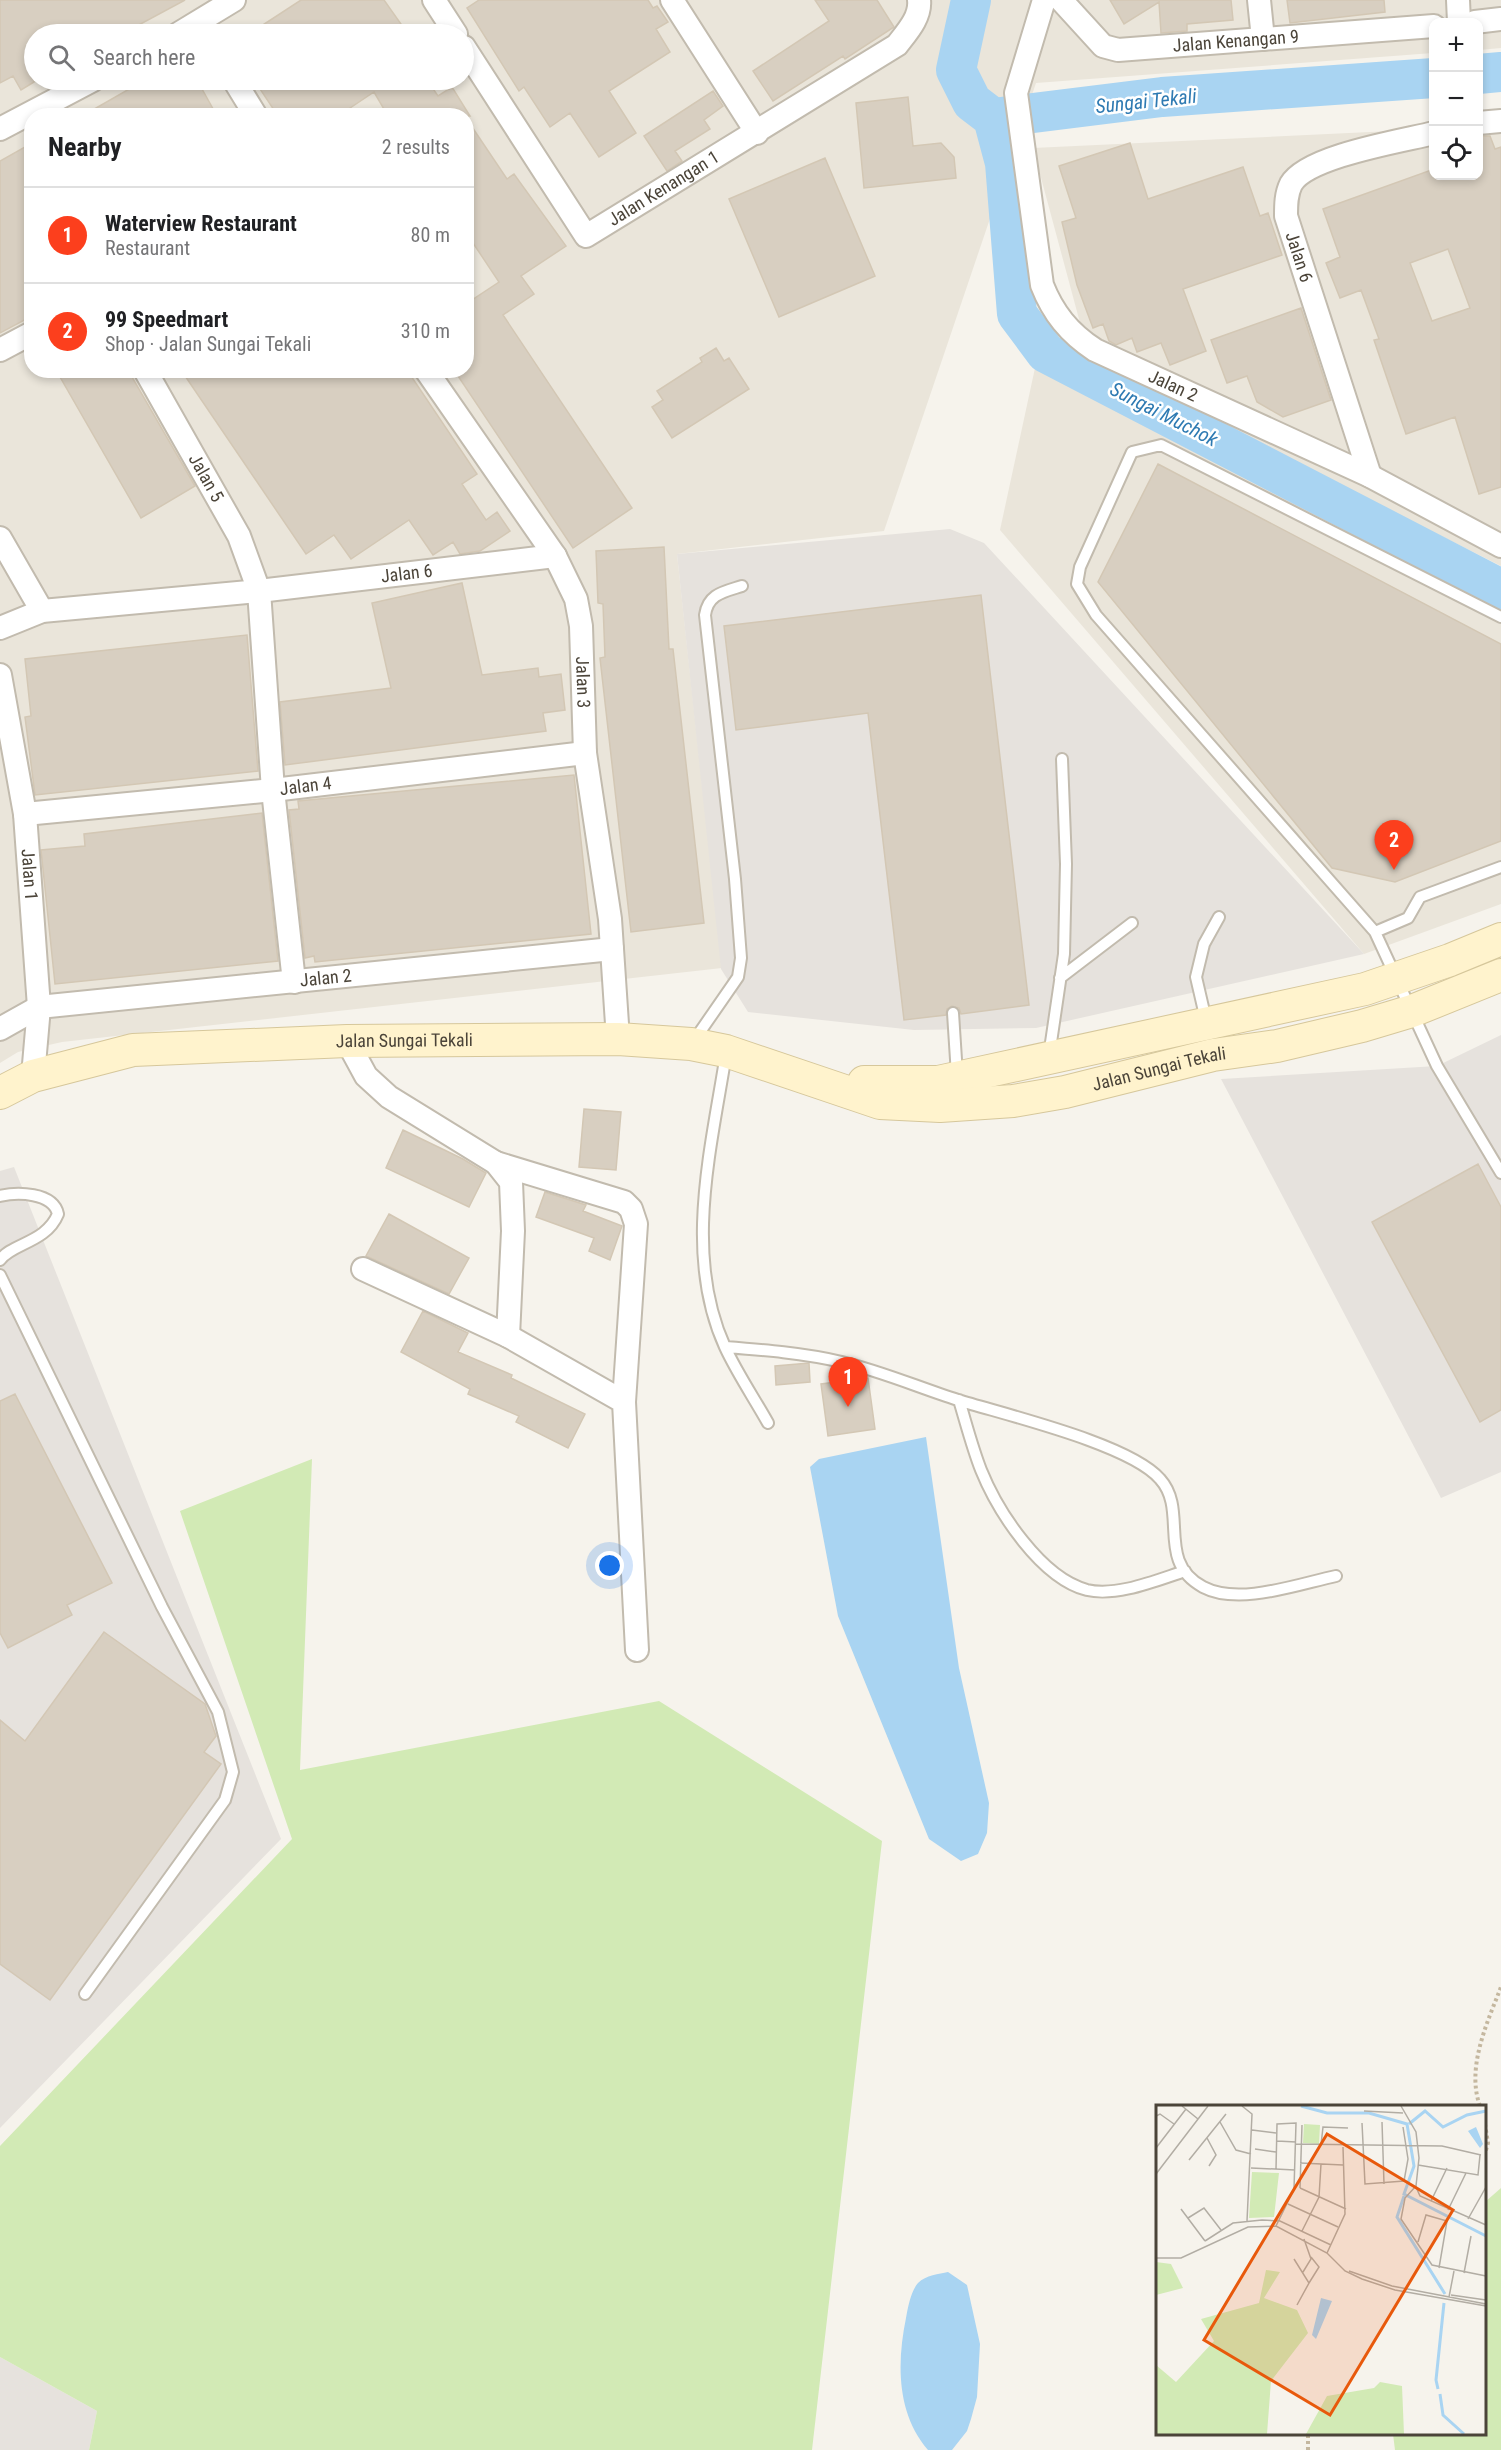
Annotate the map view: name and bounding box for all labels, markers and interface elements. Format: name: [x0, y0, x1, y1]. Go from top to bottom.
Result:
map controls: [1429, 18, 1483, 180]
button: +: [1429, 18, 1483, 72]
search box: [24, 24, 474, 90]
street label: Jalan Kenangan 9: [1172, 25, 1300, 56]
icon: search: [45, 41, 78, 74]
text: Search here: [93, 45, 195, 70]
button: −: [1429, 72, 1483, 126]
water label: Sungai Tekali: [1094, 84, 1198, 118]
button: locate: [1429, 126, 1483, 180]
text: Nearby: [48, 132, 122, 162]
text: 2 results: [382, 135, 450, 159]
street label: Jalan Kenangan 1: [604, 146, 723, 230]
text: Waterview Restaurant: [105, 211, 297, 236]
text: 1: [62, 223, 73, 247]
text: 80 m: [411, 223, 450, 247]
street label: Jalan 6: [1281, 229, 1317, 285]
text: Restaurant: [105, 236, 190, 260]
text: 99 Speedmart: [105, 307, 228, 332]
text: 2: [62, 319, 73, 343]
text: 310 m: [401, 319, 450, 343]
text: Shop · Jalan Sungai Tekali: [105, 332, 311, 356]
street label: Jalan 2: [1145, 365, 1201, 406]
water label: Sungai Muchok: [1106, 377, 1223, 452]
street label: Jalan 5: [185, 450, 228, 505]
street label: Jalan 6: [380, 560, 434, 587]
street label: Jalan 3: [572, 656, 595, 709]
street label: Jalan 4: [279, 772, 333, 799]
pin: 2: [1374, 820, 1414, 870]
street label: Jalan 1: [18, 848, 42, 901]
street label: Jalan 2: [299, 964, 353, 991]
street label: Jalan Sungai Tekali: [335, 1029, 473, 1051]
street label: Jalan Sungai Tekali: [1090, 1042, 1227, 1095]
pin: 1: [828, 1358, 868, 1407]
your location: [595, 1551, 624, 1580]
inset map: [1156, 2105, 1486, 2435]

